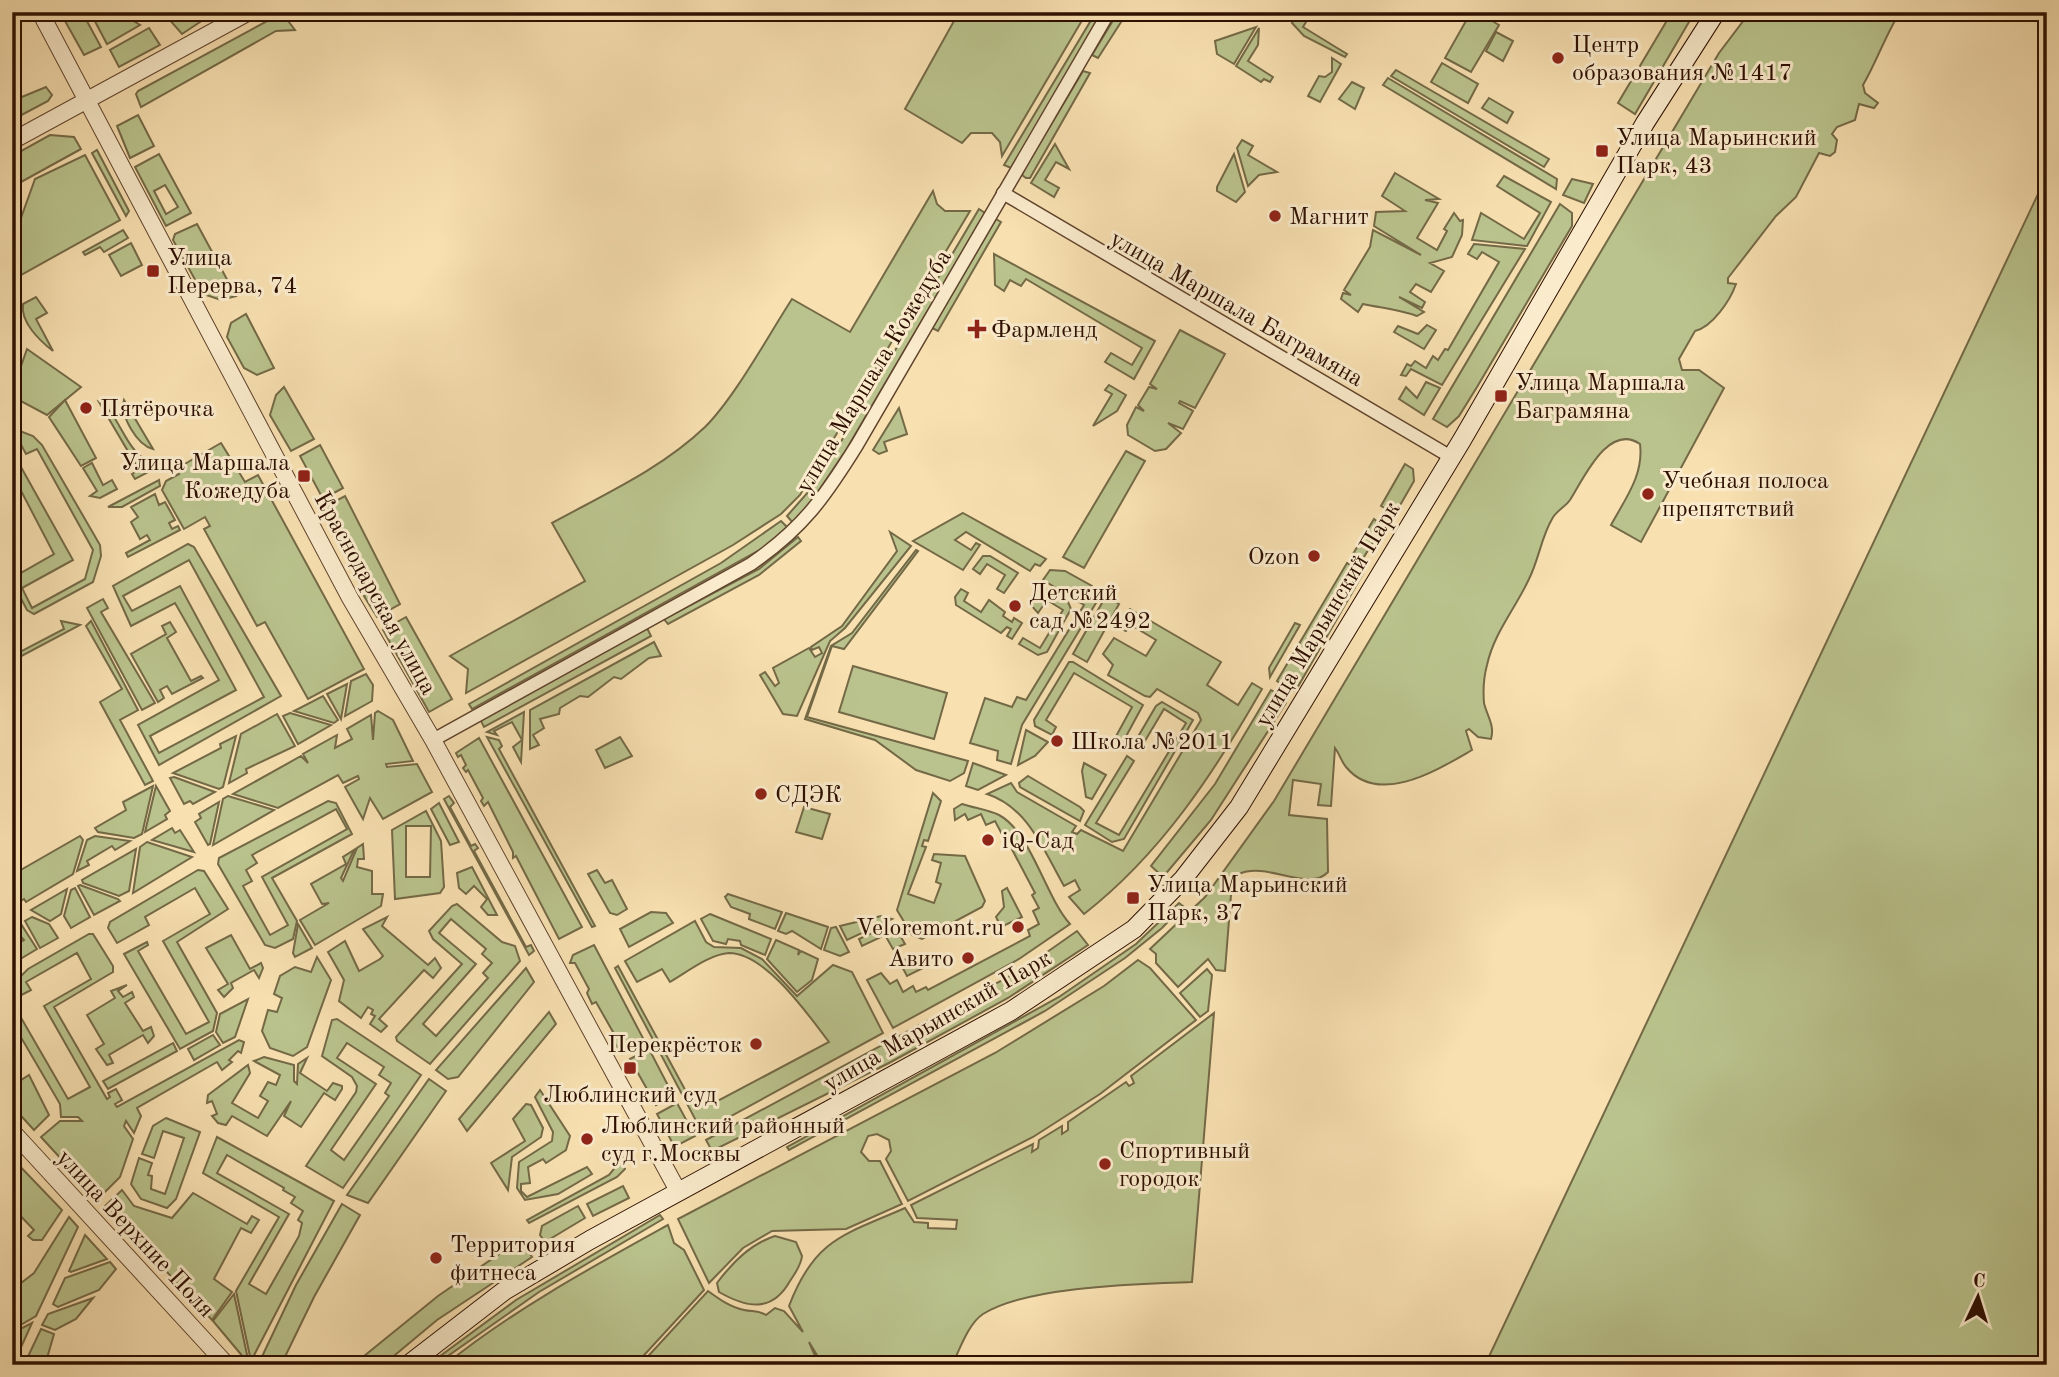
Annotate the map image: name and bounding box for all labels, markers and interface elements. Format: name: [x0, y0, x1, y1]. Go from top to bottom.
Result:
place label: Центр образования №1417: [1572, 34, 1792, 86]
marker: Центр образования №1417: [1550, 50, 1566, 66]
place label: Улица Марьинский Парк, 43: [1616, 127, 1817, 179]
marker: Улица Марьинский Парк, 43: [1594, 143, 1610, 159]
place label: Магнит: [1289, 206, 1369, 230]
marker: Магнит: [1267, 208, 1283, 224]
street label: улица Маршала Баграмяна: [1105, 227, 1367, 392]
street label: улица Маршала Кожедуба: [793, 246, 957, 498]
place label: Улица Перерва, 74: [167, 247, 298, 299]
marker: Улица Перерва, 74: [145, 263, 161, 279]
place label: Фармленд: [991, 319, 1098, 343]
marker: Фармленд: [969, 321, 985, 337]
place label: Улица Маршала Баграмяна: [1515, 372, 1685, 424]
marker: Улица Маршала Баграмяна: [1493, 388, 1509, 404]
place label: Пятёрочка: [100, 398, 214, 422]
marker: Пятёрочка: [78, 400, 94, 416]
place label: Улица Маршала Кожедуба: [120, 452, 290, 504]
marker: Улица Маршала Кожедуба: [296, 468, 312, 484]
place label: Учебная полоса препятствий: [1662, 470, 1829, 522]
marker: Учебная полоса препятствий: [1640, 486, 1656, 502]
street label: Краснодарская улица: [309, 489, 440, 699]
street label: улица Марьинский Парк: [1252, 498, 1406, 732]
place label: Ozon: [1248, 546, 1300, 570]
marker: Ozon: [1306, 548, 1322, 564]
place label: Детский сад №2492: [1029, 582, 1151, 634]
marker: Детский сад №2492: [1007, 598, 1023, 614]
place label: Школа №2011: [1071, 731, 1233, 755]
marker: Школа №2011: [1049, 733, 1065, 749]
place label: СДЭК: [775, 784, 842, 808]
marker: СДЭК: [753, 786, 769, 802]
place label: iQ-Сад: [1002, 830, 1074, 854]
marker: iQ-Сад: [980, 832, 996, 848]
place label: Улица Марьинский Парк, 37: [1147, 874, 1348, 926]
marker: Улица Марьинский Парк, 37: [1125, 890, 1141, 906]
place label: Veloremont.ru: [856, 917, 1004, 941]
marker: Veloremont.ru: [1010, 919, 1026, 935]
street label: улица Марьинский Парк: [820, 947, 1056, 1097]
place label: Авито: [888, 948, 954, 972]
marker: Авито: [960, 950, 976, 966]
place label: Перекрёсток: [607, 1034, 742, 1058]
marker: Перекрёсток: [748, 1036, 764, 1052]
marker: Люблинский суд: [622, 1060, 638, 1076]
place label: Люблинский суд: [543, 1084, 717, 1108]
place label: Люблинский районный суд г.Москвы: [601, 1115, 845, 1167]
marker: Люблинский районный суд г.Москвы: [579, 1131, 595, 1147]
place label: Спортивный городок: [1119, 1140, 1250, 1192]
street label: улица Верхние Поля: [51, 1146, 218, 1323]
marker: Спортивный городок: [1097, 1156, 1113, 1172]
place label: Территория фитнеса: [450, 1234, 575, 1286]
marker: Территория фитнеса: [428, 1250, 444, 1266]
north arrow: [1944, 1262, 2014, 1332]
text: С: [1972, 1273, 1986, 1292]

